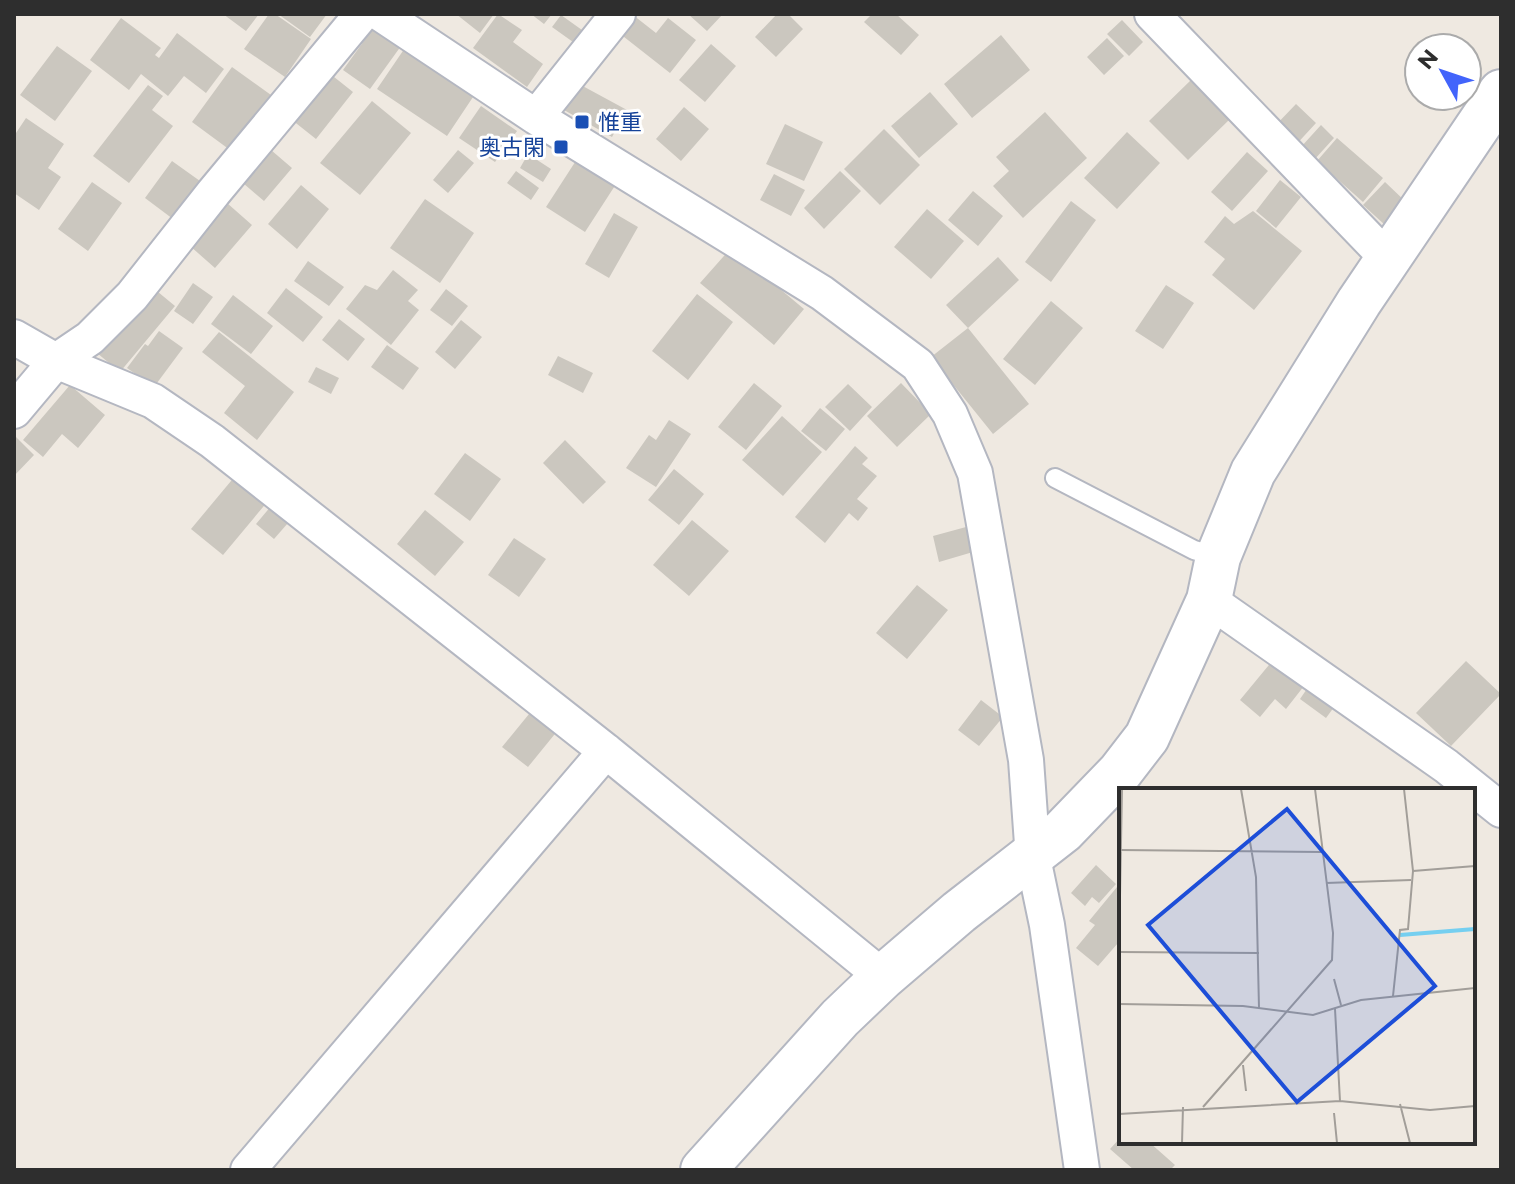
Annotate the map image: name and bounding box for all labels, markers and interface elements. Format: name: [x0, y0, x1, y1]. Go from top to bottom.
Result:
north arrow: [1403, 32, 1483, 112]
text: N: [1412, 44, 1444, 75]
place label: 惟重: [598, 109, 642, 136]
marker: 惟重: [573, 113, 591, 131]
place label: 奥古閑: [479, 134, 545, 161]
marker: 奥古閑: [552, 138, 570, 156]
inset map: [1119, 788, 1475, 1144]

